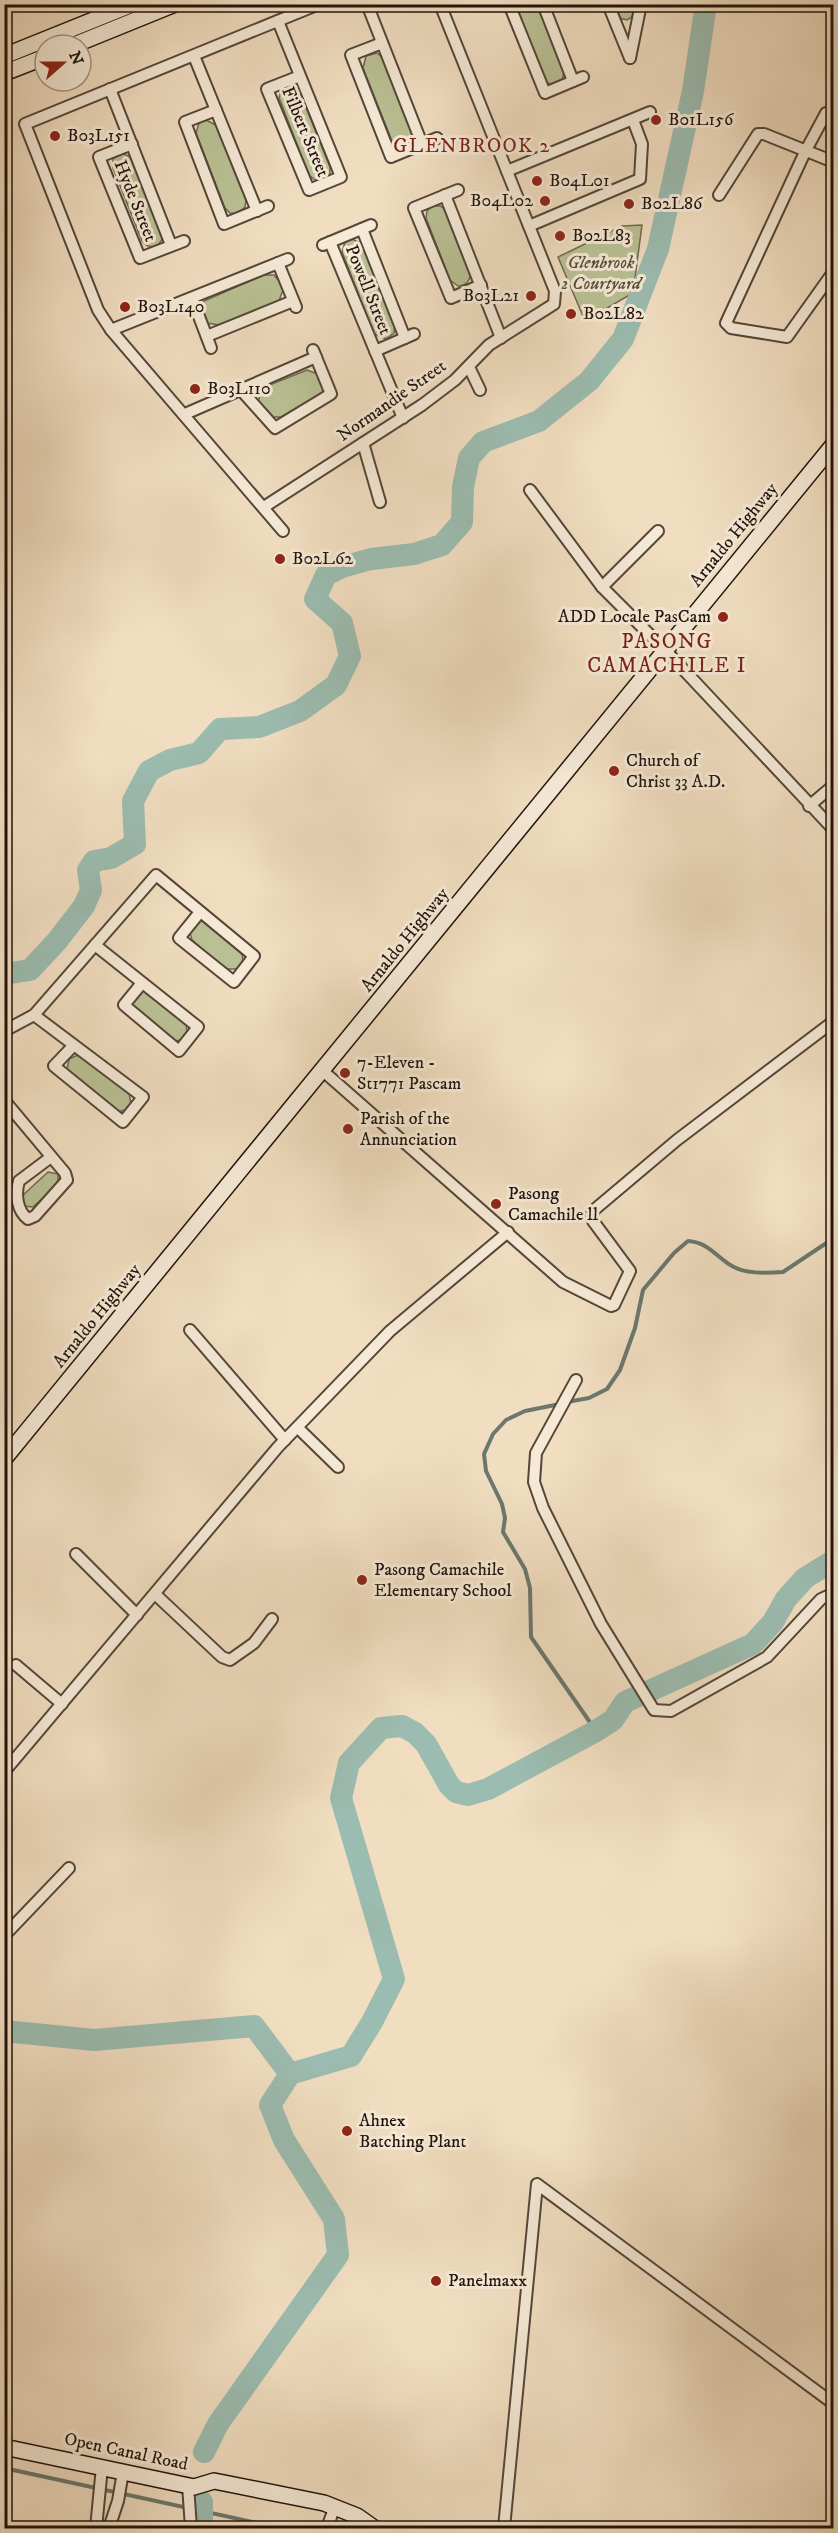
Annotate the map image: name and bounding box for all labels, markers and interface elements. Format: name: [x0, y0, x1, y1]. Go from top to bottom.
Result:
north arrow: [33, 33, 93, 93]
text: N: [64, 48, 88, 68]
street label: Filbert Street: [276, 84, 334, 181]
place label: B01L156: [668, 109, 734, 131]
marker: B01L156: [649, 113, 663, 127]
place label: B03L151: [67, 125, 130, 147]
marker: B03L151: [48, 129, 62, 143]
district label: GLENBROOK 2: [393, 134, 551, 159]
street label: Hyde Street: [109, 157, 161, 245]
place label: B04L01: [549, 170, 610, 192]
marker: B04L01: [530, 174, 544, 188]
place label: B04L02: [470, 190, 533, 212]
place label: B02L86: [641, 193, 703, 215]
marker: B04L02: [538, 194, 552, 208]
marker: B02L86: [622, 197, 636, 211]
place label: B02L83: [572, 225, 631, 247]
marker: B02L83: [553, 229, 567, 243]
street label: Powell Street: [340, 242, 396, 338]
park label: Glenbrook 2 Courtyard: [561, 252, 643, 295]
place label: B03L21: [463, 285, 519, 307]
marker: B03L21: [524, 289, 538, 303]
place label: B03L140: [137, 296, 204, 318]
marker: B03L140: [118, 300, 132, 314]
place label: B02L82: [583, 303, 644, 325]
marker: B02L82: [564, 307, 578, 321]
street label: Normandie Street: [333, 355, 451, 447]
place label: B03L110: [207, 378, 271, 400]
marker: B03L110: [188, 382, 202, 396]
street label: Arnaldo Highway: [685, 478, 783, 592]
place label: B02L62: [292, 548, 353, 570]
marker: B02L62: [273, 552, 287, 566]
place label: ADD Locale PasCam: [558, 606, 711, 628]
marker: ADD Locale PasCam: [716, 610, 730, 624]
district label: PASONG CAMACHILE I: [587, 629, 747, 679]
place label: Church of Christ 33 A.D.: [626, 750, 725, 793]
marker: Church of Christ 33 A.D.: [607, 764, 621, 778]
street label: Arnaldo Highway: [356, 883, 454, 997]
place label: 7-Eleven - St1771 Pascam: [357, 1052, 461, 1095]
marker: 7-Eleven - St1771 Pascam: [338, 1066, 352, 1080]
place label: Parish of the Annunciation: [360, 1108, 457, 1151]
marker: Parish of the Annunciation: [341, 1122, 355, 1136]
place label: Pasong Camachile ll: [508, 1183, 599, 1226]
marker: Pasong Camachile ll: [489, 1197, 503, 1211]
street label: Arnaldo Highway: [48, 1259, 146, 1373]
place label: Pasong Camachile Elementary School: [374, 1559, 512, 1602]
marker: Pasong Camachile Elementary School: [355, 1573, 369, 1587]
place label: Ahnex Batching Plant: [359, 2110, 466, 2153]
marker: Ahnex Batching Plant: [340, 2124, 354, 2138]
place label: Panelmaxx: [448, 2270, 527, 2292]
marker: Panelmaxx: [429, 2274, 443, 2288]
street label: Open Canal Road: [62, 2428, 190, 2476]

